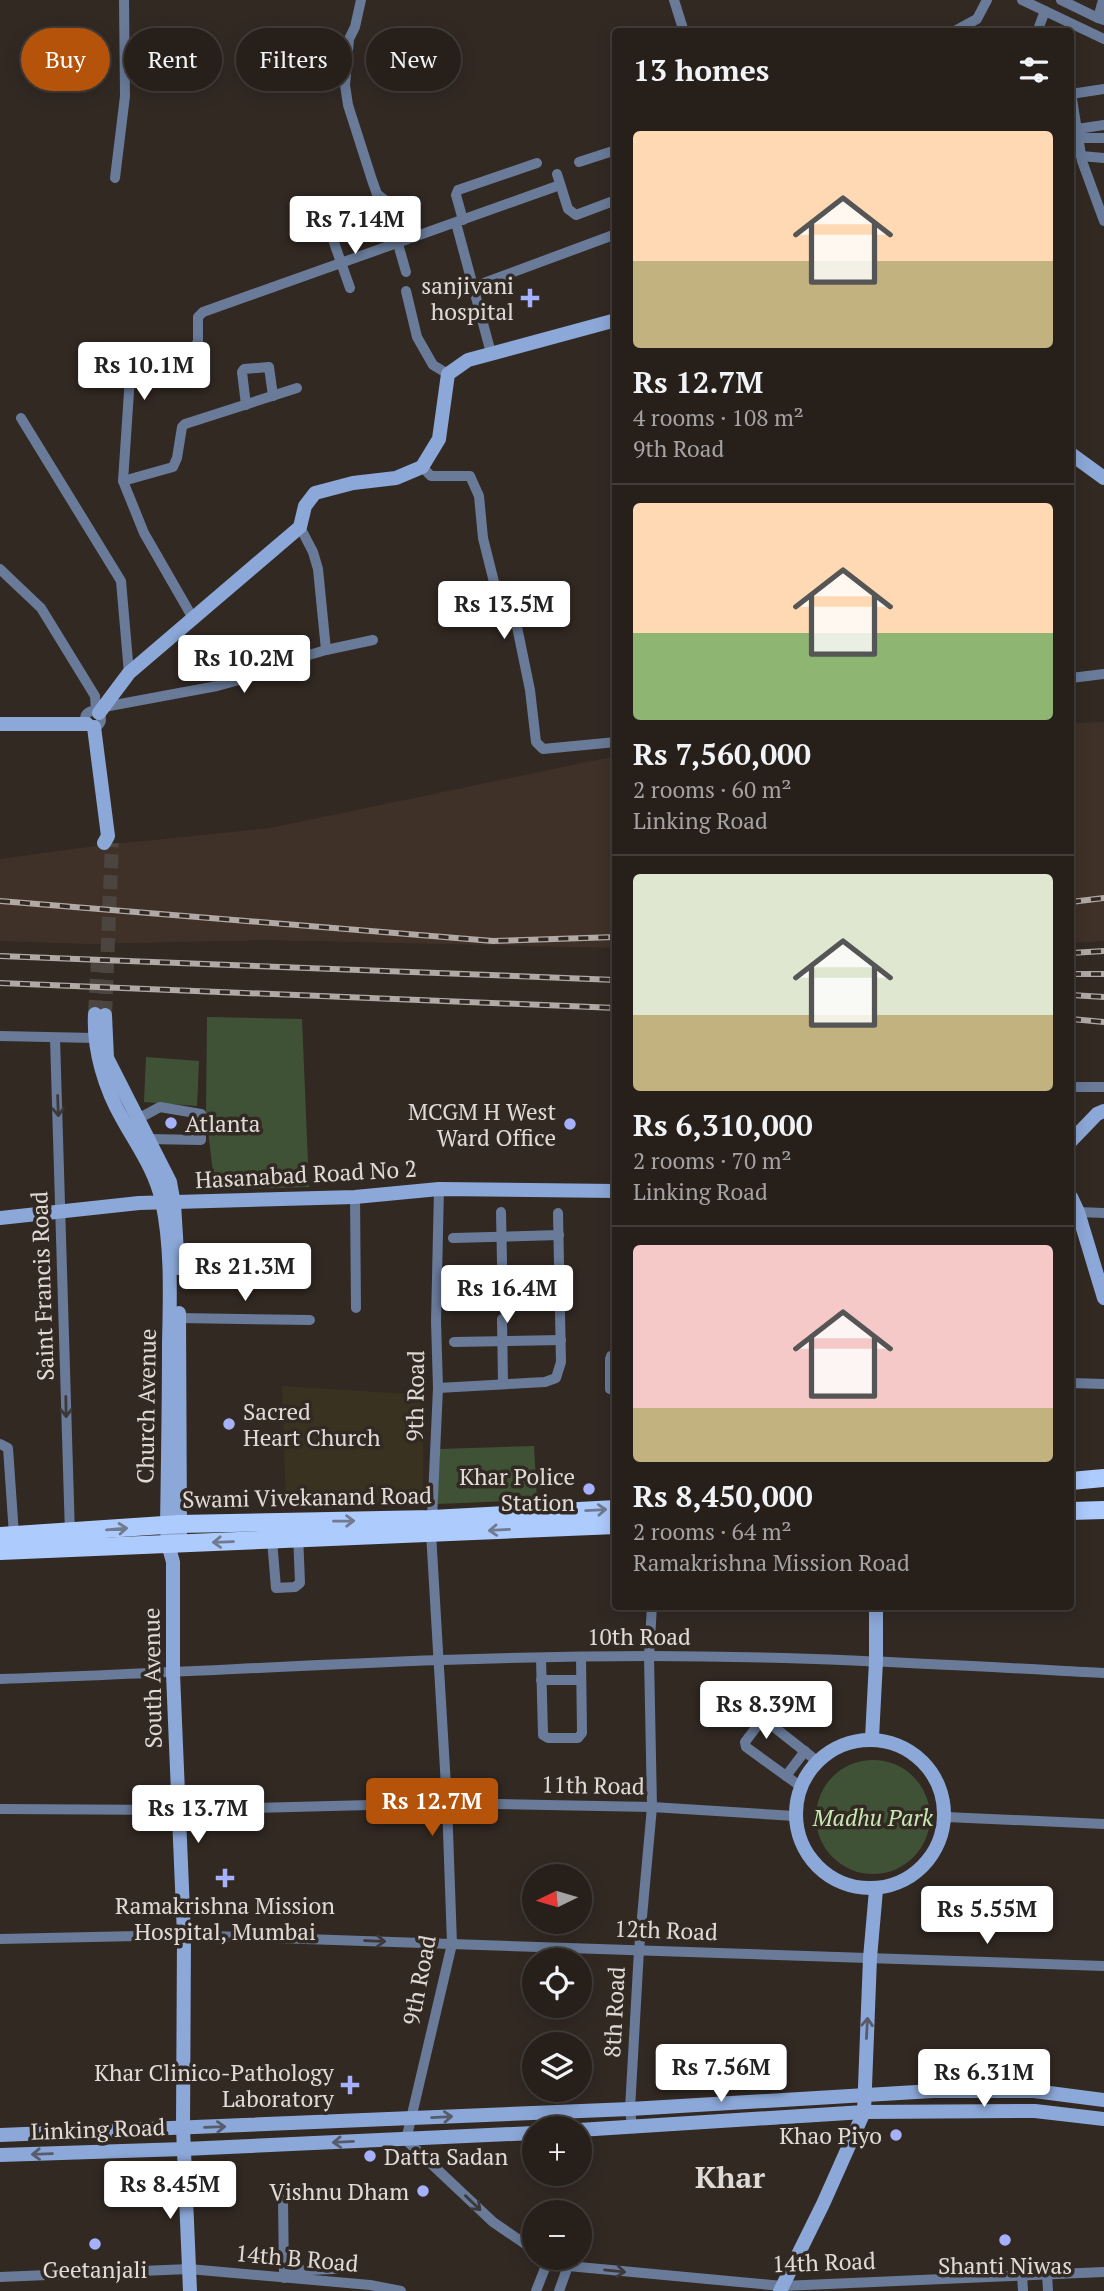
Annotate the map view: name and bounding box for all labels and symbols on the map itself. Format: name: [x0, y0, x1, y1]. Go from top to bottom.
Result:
pin: Rs 7.14M: [283, 196, 427, 256]
place label: sanjivani hospital: [421, 270, 514, 327]
marker: sanjivani hospital: [520, 288, 540, 308]
pin: Rs 10.1M: [72, 342, 216, 402]
pin: Rs 13.5M: [432, 582, 576, 641]
pin: Rs 10.2M: [172, 636, 316, 695]
one-way arrow: [51, 1094, 64, 1117]
place label: MCGM H West Ward Office: [408, 1096, 556, 1153]
place label: Atlanta: [185, 1108, 261, 1139]
marker: Atlanta: [163, 1115, 179, 1131]
marker: MCGM H West Ward Office: [562, 1116, 578, 1132]
street label: Hasanabad Road No 2: [194, 1153, 418, 1195]
street label: Saint Francis Road: [23, 1190, 61, 1381]
pin: Rs 21.3M: [173, 1244, 317, 1303]
pin: Rs 16.4M: [435, 1266, 579, 1325]
street label: Church Avenue: [129, 1328, 163, 1484]
street label: 9th Road: [399, 1350, 431, 1442]
one-way arrow: [60, 1395, 73, 1418]
place label: Sacred Heart Church: [243, 1396, 381, 1453]
marker: Sacred Heart Church: [221, 1416, 237, 1432]
place label: Khar Police Station: [459, 1461, 575, 1518]
street label: Swami Vivekanand Road: [182, 1479, 432, 1515]
marker: Khar Police Station: [581, 1481, 597, 1497]
one-way arrow: [584, 1503, 607, 1516]
one-way arrow: [333, 1514, 356, 1528]
one-way arrow: [105, 1522, 128, 1535]
one-way arrow: [488, 1524, 511, 1537]
one-way arrow: [211, 1536, 234, 1549]
street label: South Avenue: [135, 1607, 169, 1749]
street label: 10th Road: [587, 1621, 691, 1652]
pin: Rs 8.39M: [694, 1682, 838, 1741]
street label: 11th Road: [541, 1769, 645, 1801]
pin: Rs 12.7M: [360, 1778, 504, 1838]
pin: Rs 13.7M: [126, 1786, 270, 1845]
park label: Madhu Park: [812, 1802, 934, 1833]
north arrow: [522, 1864, 592, 1934]
marker: Ramakrishna Mission Hospital, Mumbai: [215, 1868, 235, 1888]
pin: Rs 5.55M: [915, 1886, 1059, 1946]
place label: Ramakrishna Mission Hospital, Mumbai: [115, 1890, 335, 1947]
street label: 12th Road: [614, 1913, 718, 1947]
street label: 9th Road: [395, 1932, 443, 2028]
one-way arrow: [363, 1935, 386, 1948]
street label: 8th Road: [596, 1965, 632, 2058]
one-way arrow: [860, 2017, 873, 2040]
pin: Rs 7.56M: [649, 2044, 793, 2104]
pin: Rs 6.31M: [912, 2050, 1056, 2109]
place label: Khar Clinico-Pathology Laboratory: [94, 2057, 334, 2114]
marker: Khar Clinico-Pathology Laboratory: [340, 2075, 360, 2095]
street label: Linking Road: [30, 2111, 166, 2147]
one-way arrow: [431, 2111, 454, 2124]
one-way arrow: [203, 2120, 226, 2133]
place label: Khao Piyo: [779, 2120, 882, 2151]
marker: Khao Piyo: [888, 2127, 904, 2143]
one-way arrow: [332, 2136, 355, 2149]
place label: Datta Sadan: [384, 2141, 508, 2172]
one-way arrow: [31, 2147, 54, 2161]
marker: Datta Sadan: [362, 2148, 378, 2164]
district label: Khar: [695, 2157, 765, 2197]
pin: Rs 8.45M: [98, 2162, 242, 2221]
place label: Vishnu Dham: [269, 2176, 409, 2207]
marker: Vishnu Dham: [415, 2183, 431, 2199]
one-way arrow: [464, 2195, 481, 2212]
marker: Shanti Niwas: [997, 2232, 1013, 2248]
marker: Geetanjali: [87, 2236, 103, 2252]
street label: 14th B Road: [234, 2237, 360, 2279]
street label: 14th Road: [772, 2245, 876, 2279]
place label: Shanti Niwas: [938, 2250, 1072, 2281]
place label: Geetanjali: [43, 2254, 148, 2285]
one-way arrow: [603, 2264, 626, 2277]

